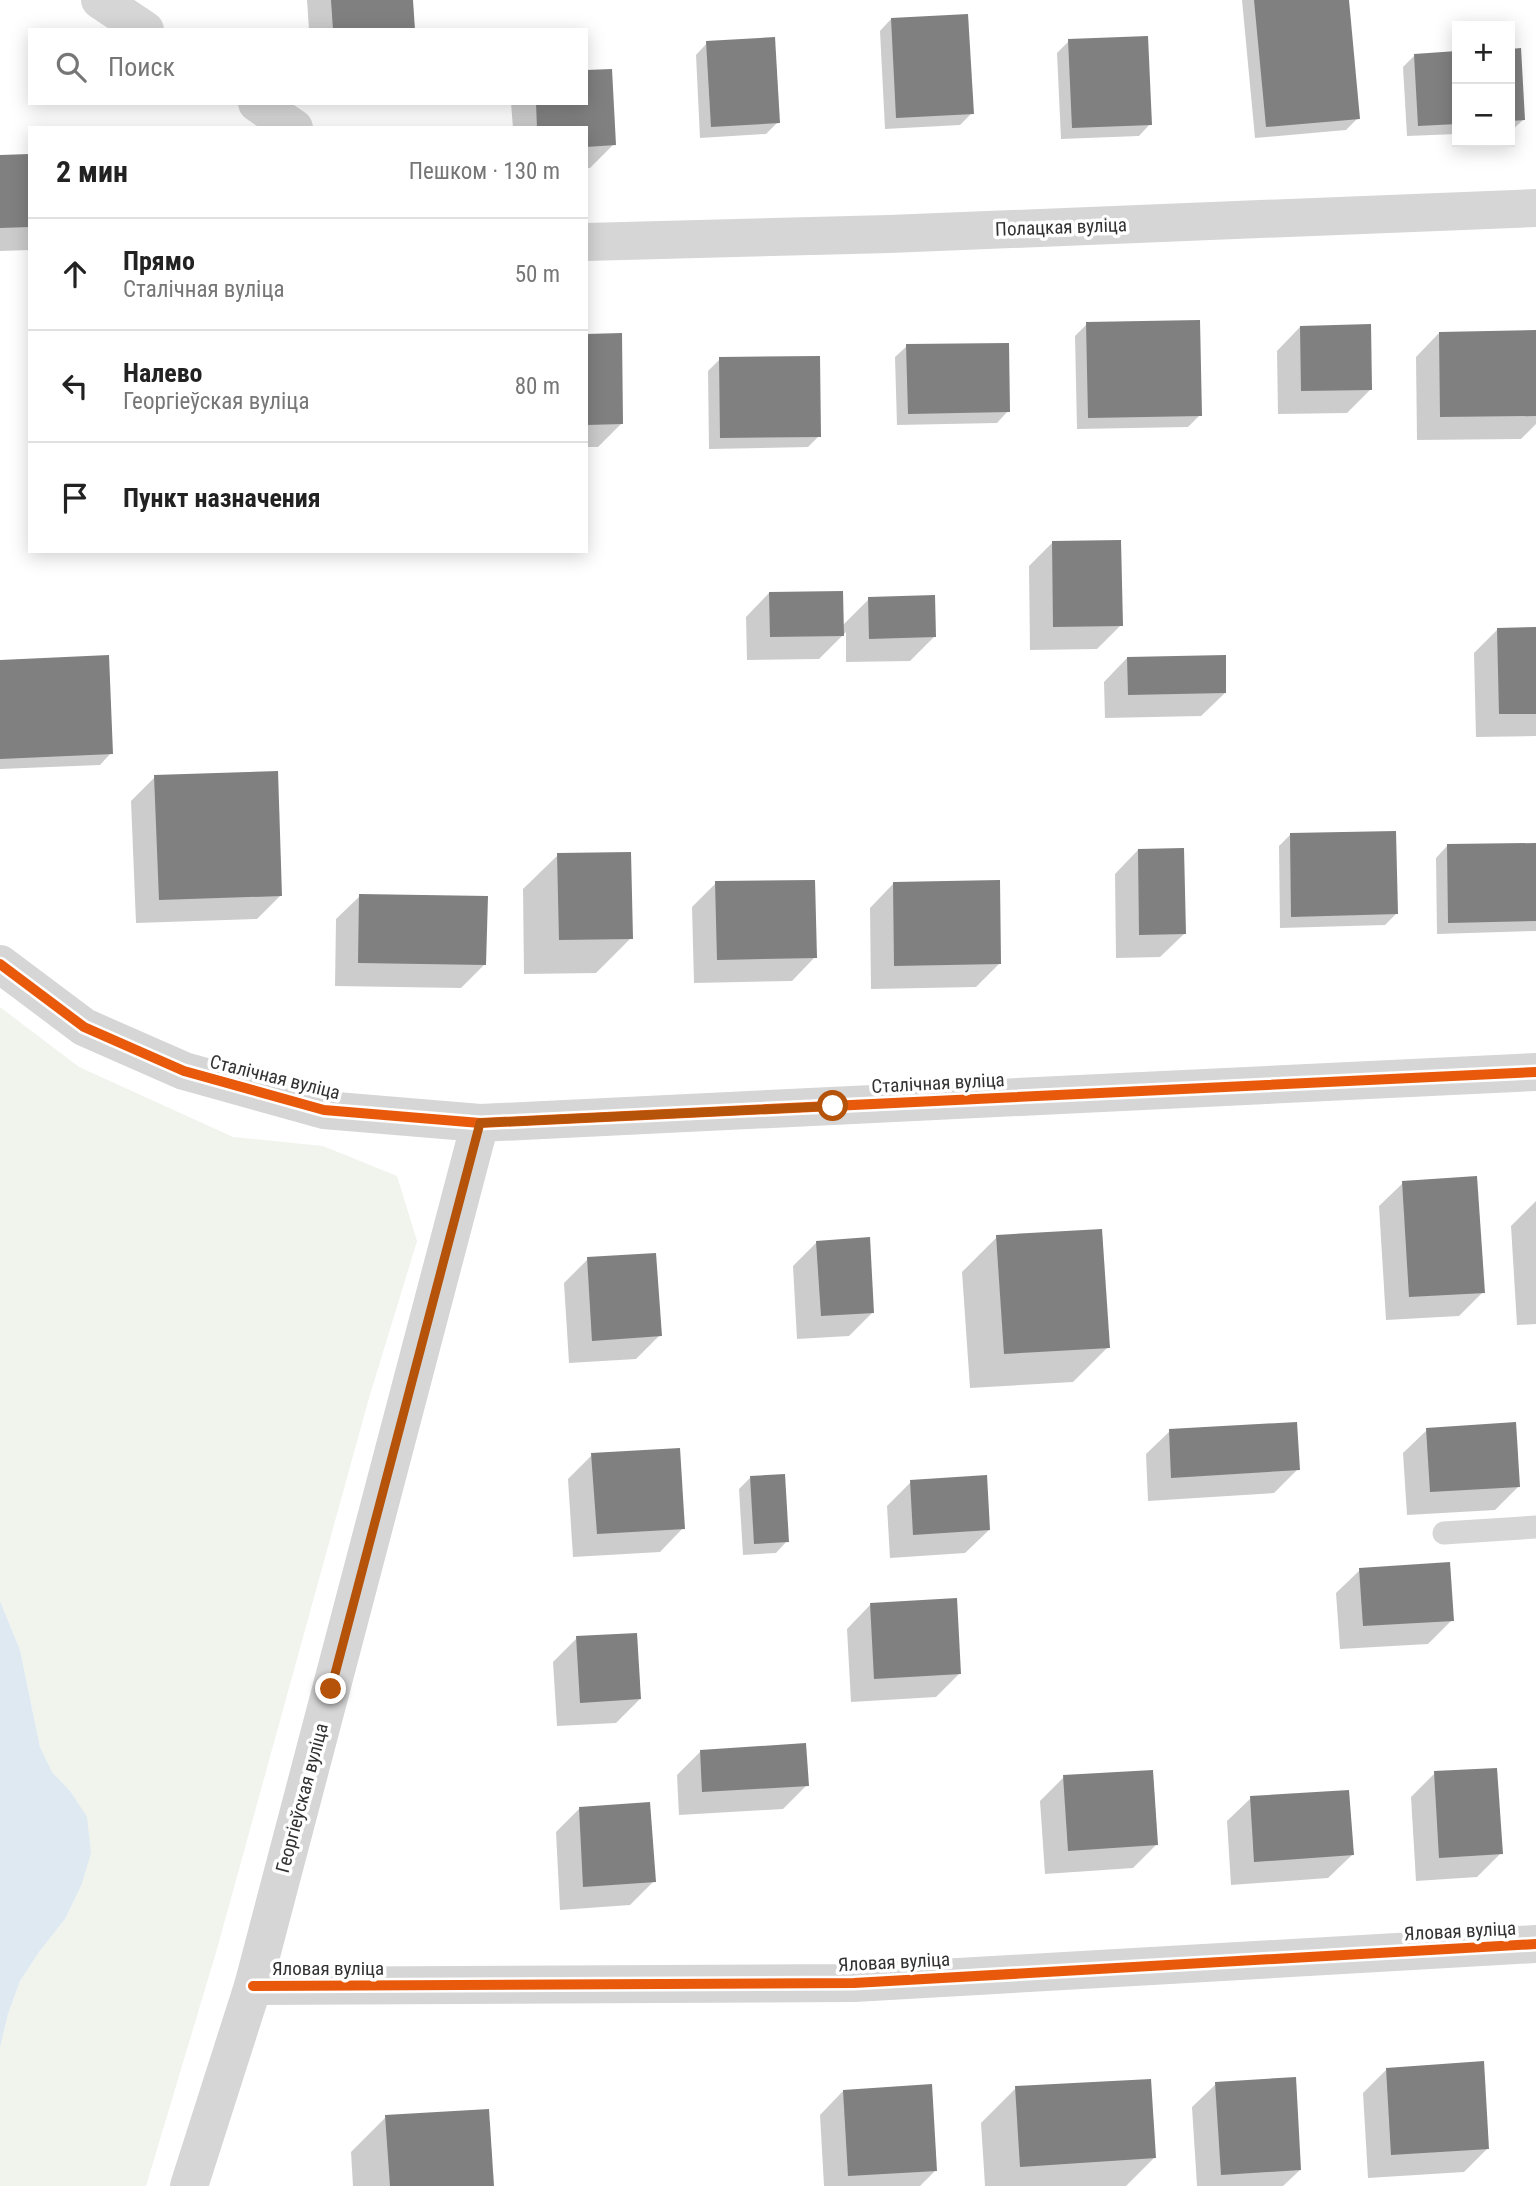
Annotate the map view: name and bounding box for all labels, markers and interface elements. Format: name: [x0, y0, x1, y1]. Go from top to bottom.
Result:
map controls: [1452, 21, 1515, 147]
button: +: [1452, 21, 1515, 84]
search box: [28, 28, 588, 105]
icon: search: [52, 48, 90, 86]
text: Поиск: [108, 52, 175, 82]
button: −: [1452, 84, 1515, 147]
text: 2 мин: [56, 154, 128, 189]
text: Пешком · 130 m: [409, 158, 560, 185]
street label: Полацкая вуліца: [995, 213, 1127, 241]
text: Прямо: [123, 246, 195, 276]
icon: ahead: [56, 255, 94, 293]
text: 50 m: [515, 261, 560, 288]
text: Сталічная вуліца: [123, 276, 284, 303]
text: Налево: [123, 358, 203, 388]
icon: left: [56, 367, 94, 405]
text: 80 m: [515, 373, 560, 400]
text: Георгіеўская вуліца: [123, 388, 309, 415]
icon: arrive: [56, 479, 94, 517]
text: Пункт назначения: [123, 483, 321, 513]
street label: Сталічная вуліца: [208, 1050, 342, 1104]
street label: Сталічная вуліца: [871, 1068, 1005, 1098]
route start: [817, 1090, 848, 1121]
route end: [315, 1673, 346, 1704]
street label: Георгіеўская вуліца: [271, 1721, 333, 1875]
street label: Яловая вуліца: [1403, 1917, 1517, 1945]
street label: Яловая вуліца: [837, 1948, 951, 1976]
street label: Яловая вуліца: [272, 1957, 384, 1980]

